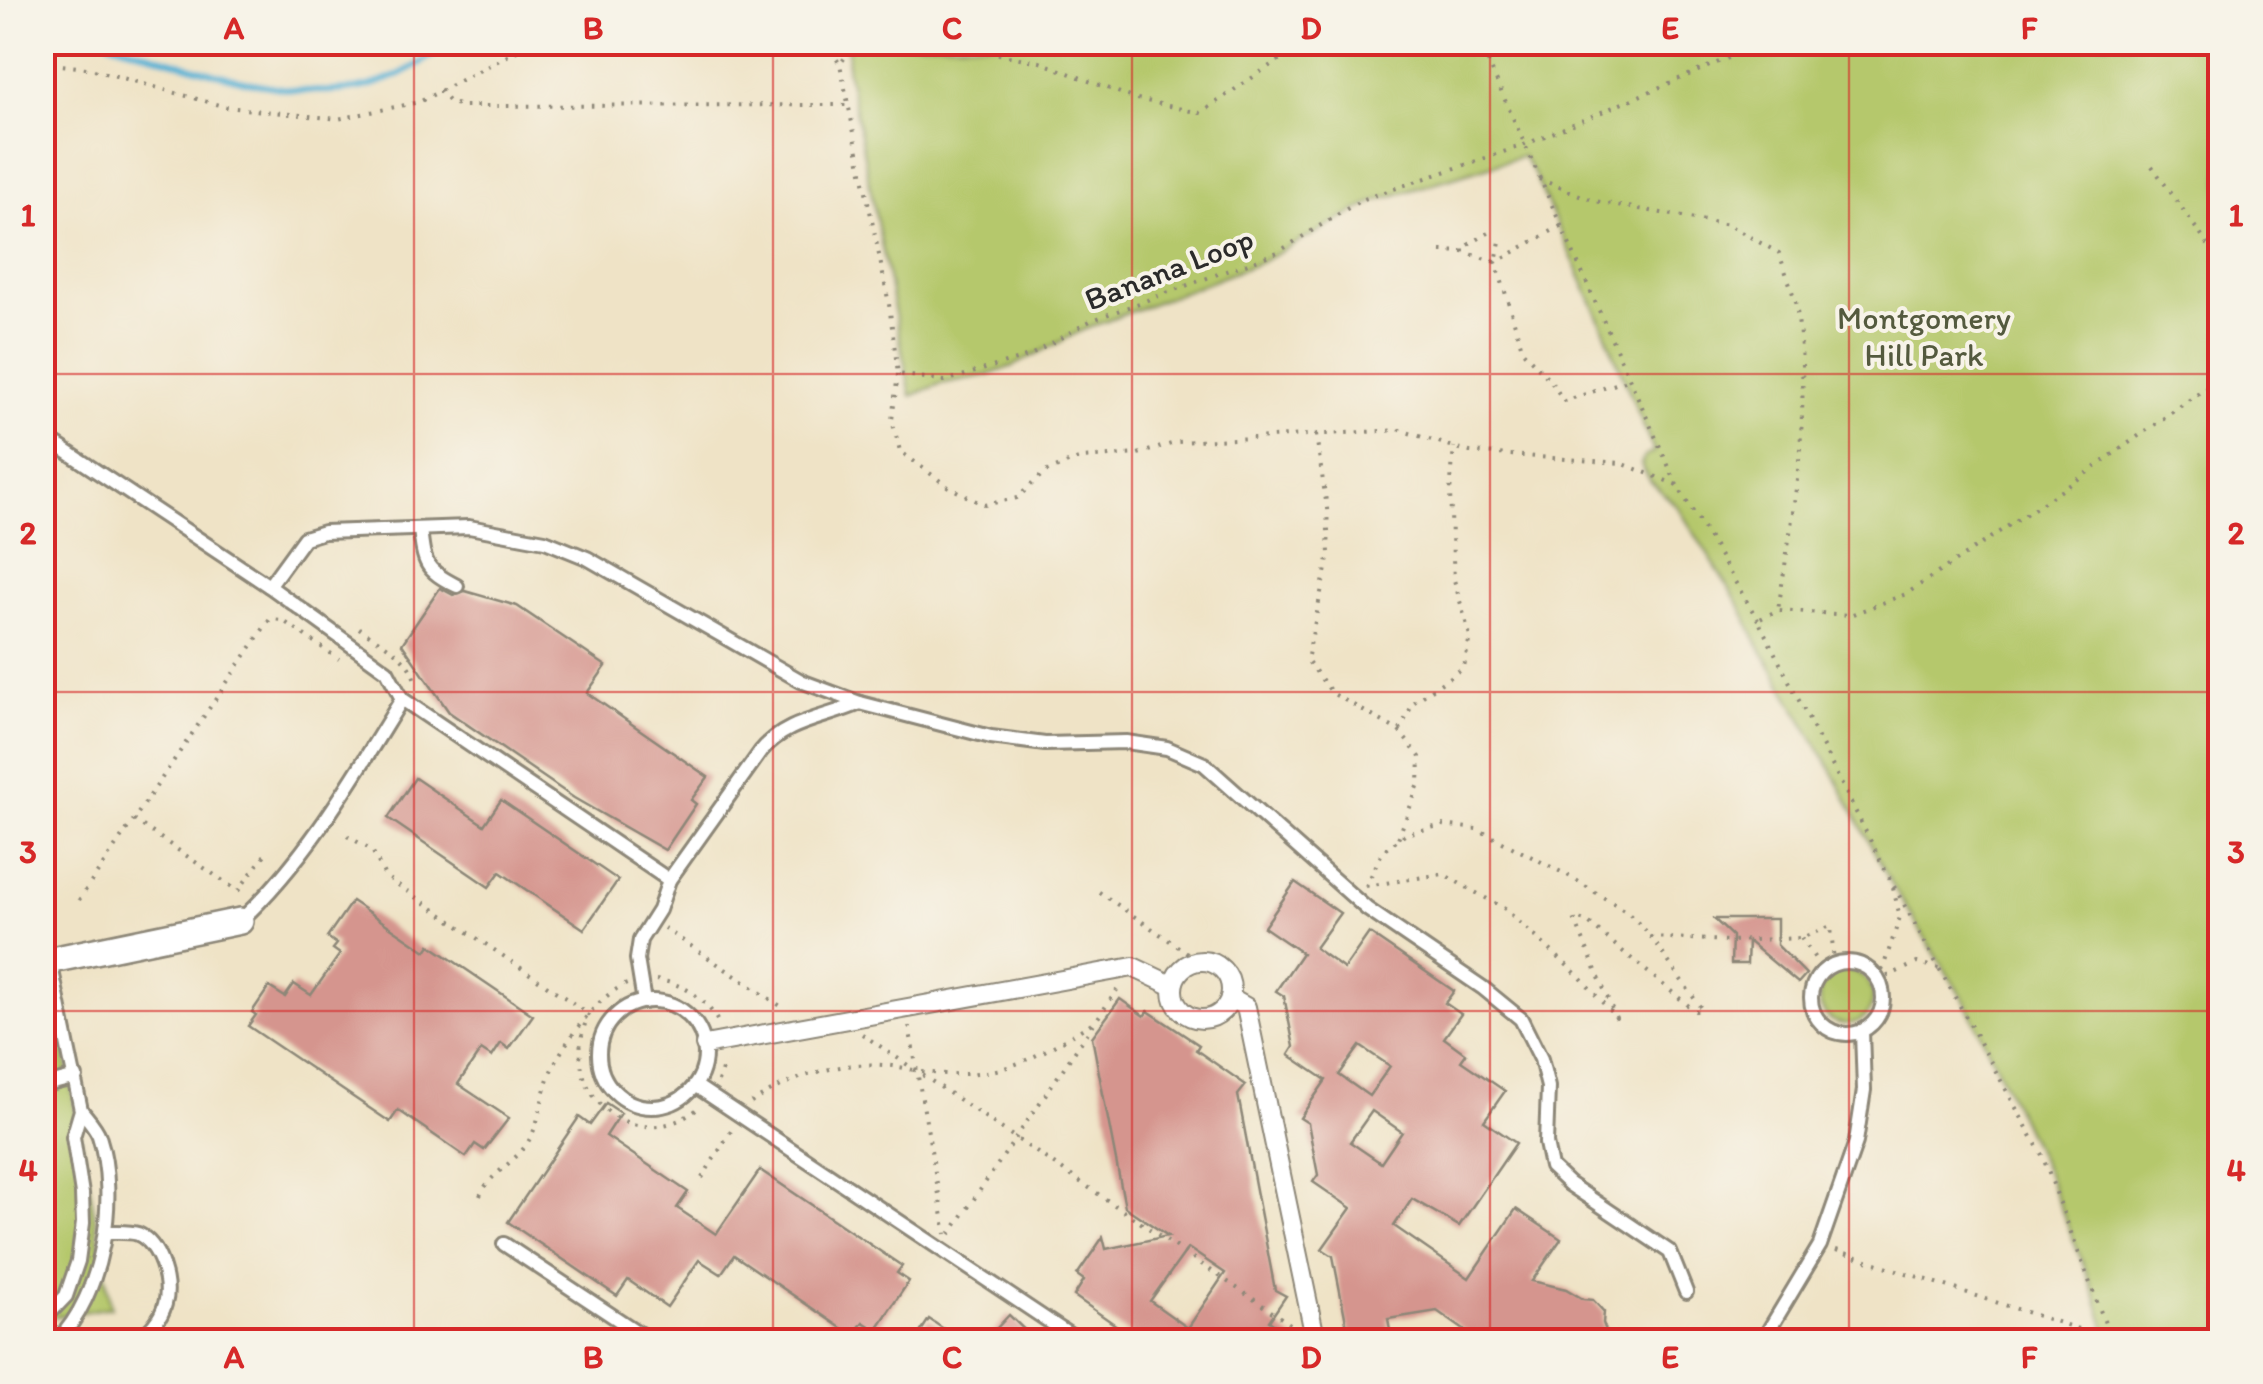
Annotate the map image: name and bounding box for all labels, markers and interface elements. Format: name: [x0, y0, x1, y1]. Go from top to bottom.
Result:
text: A: [223, 9, 245, 47]
text: B: [583, 9, 603, 47]
text: C: [942, 9, 962, 47]
text: D: [1300, 9, 1322, 47]
text: E: [1661, 9, 1679, 47]
text: F: [2021, 9, 2038, 47]
text: 1: [21, 196, 36, 234]
text: 1: [2229, 196, 2244, 234]
street label: Banana Loop: [1079, 219, 1259, 319]
park label: Montgomery Hill Park: [1837, 299, 2011, 374]
text: 2: [20, 514, 37, 552]
text: 2: [2228, 514, 2245, 552]
text: 3: [19, 833, 37, 871]
text: 3: [2227, 833, 2245, 871]
text: 4: [18, 1151, 38, 1189]
text: 4: [2226, 1151, 2246, 1189]
text: A: [223, 1338, 245, 1376]
text: B: [583, 1338, 603, 1376]
text: C: [942, 1338, 962, 1376]
text: D: [1300, 1338, 1322, 1376]
text: E: [1661, 1338, 1679, 1376]
text: F: [2021, 1338, 2038, 1376]

